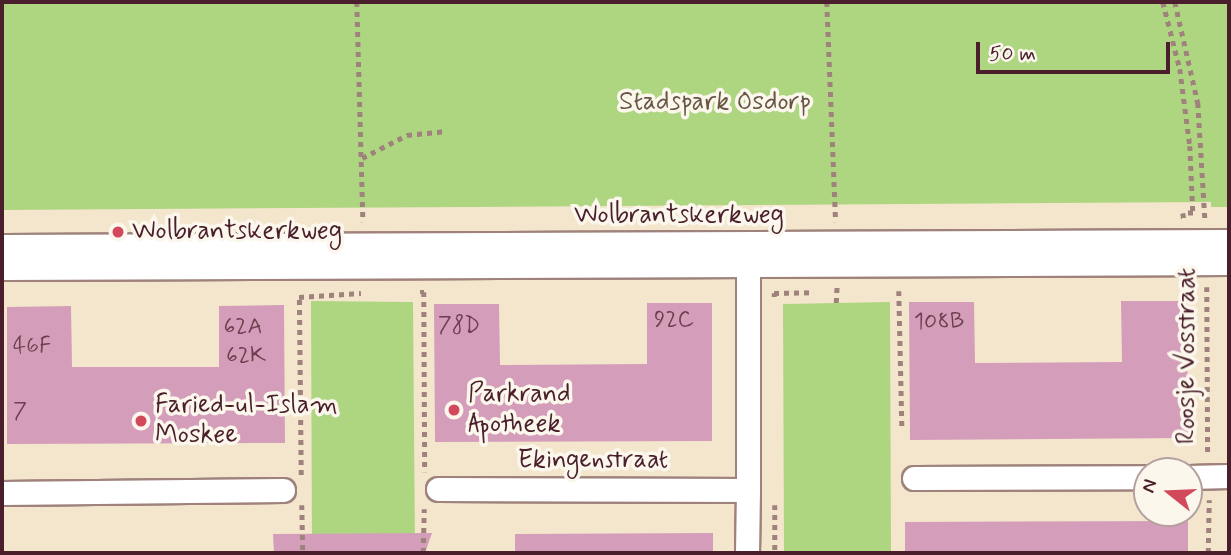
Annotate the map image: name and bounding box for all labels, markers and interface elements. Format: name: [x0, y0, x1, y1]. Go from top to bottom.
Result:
scale bar: [979, 28, 1173, 72]
text: 50 m: [989, 40, 1036, 68]
park label: Stadspark Osdorp: [619, 87, 811, 119]
street label: Wolbrantskerkweg: [574, 200, 784, 232]
place label: Wolbrantskerkweg: [132, 216, 342, 248]
marker: Wolbrantskerkweg: [110, 224, 126, 240]
street label: Roosje Vosstraat: [1172, 268, 1204, 444]
house number: 92C: [654, 306, 694, 334]
house number: 108B: [914, 308, 964, 336]
house number: 78D: [438, 312, 480, 340]
house number: 62A: [224, 313, 262, 341]
house number: 46F: [13, 332, 51, 360]
house number: 62K: [226, 342, 266, 370]
place label: Parkrand Apotheek: [468, 379, 571, 440]
place label: Faried-ul-Islam Moskee: [155, 390, 338, 452]
house number: 7: [13, 398, 27, 426]
marker: Parkrand Apotheek: [446, 402, 462, 418]
marker: Faried-ul-Islam Moskee: [133, 413, 149, 429]
street label: Ekingenstraat: [518, 445, 668, 477]
north arrow: [1133, 457, 1203, 527]
text: N: [1136, 476, 1163, 496]

